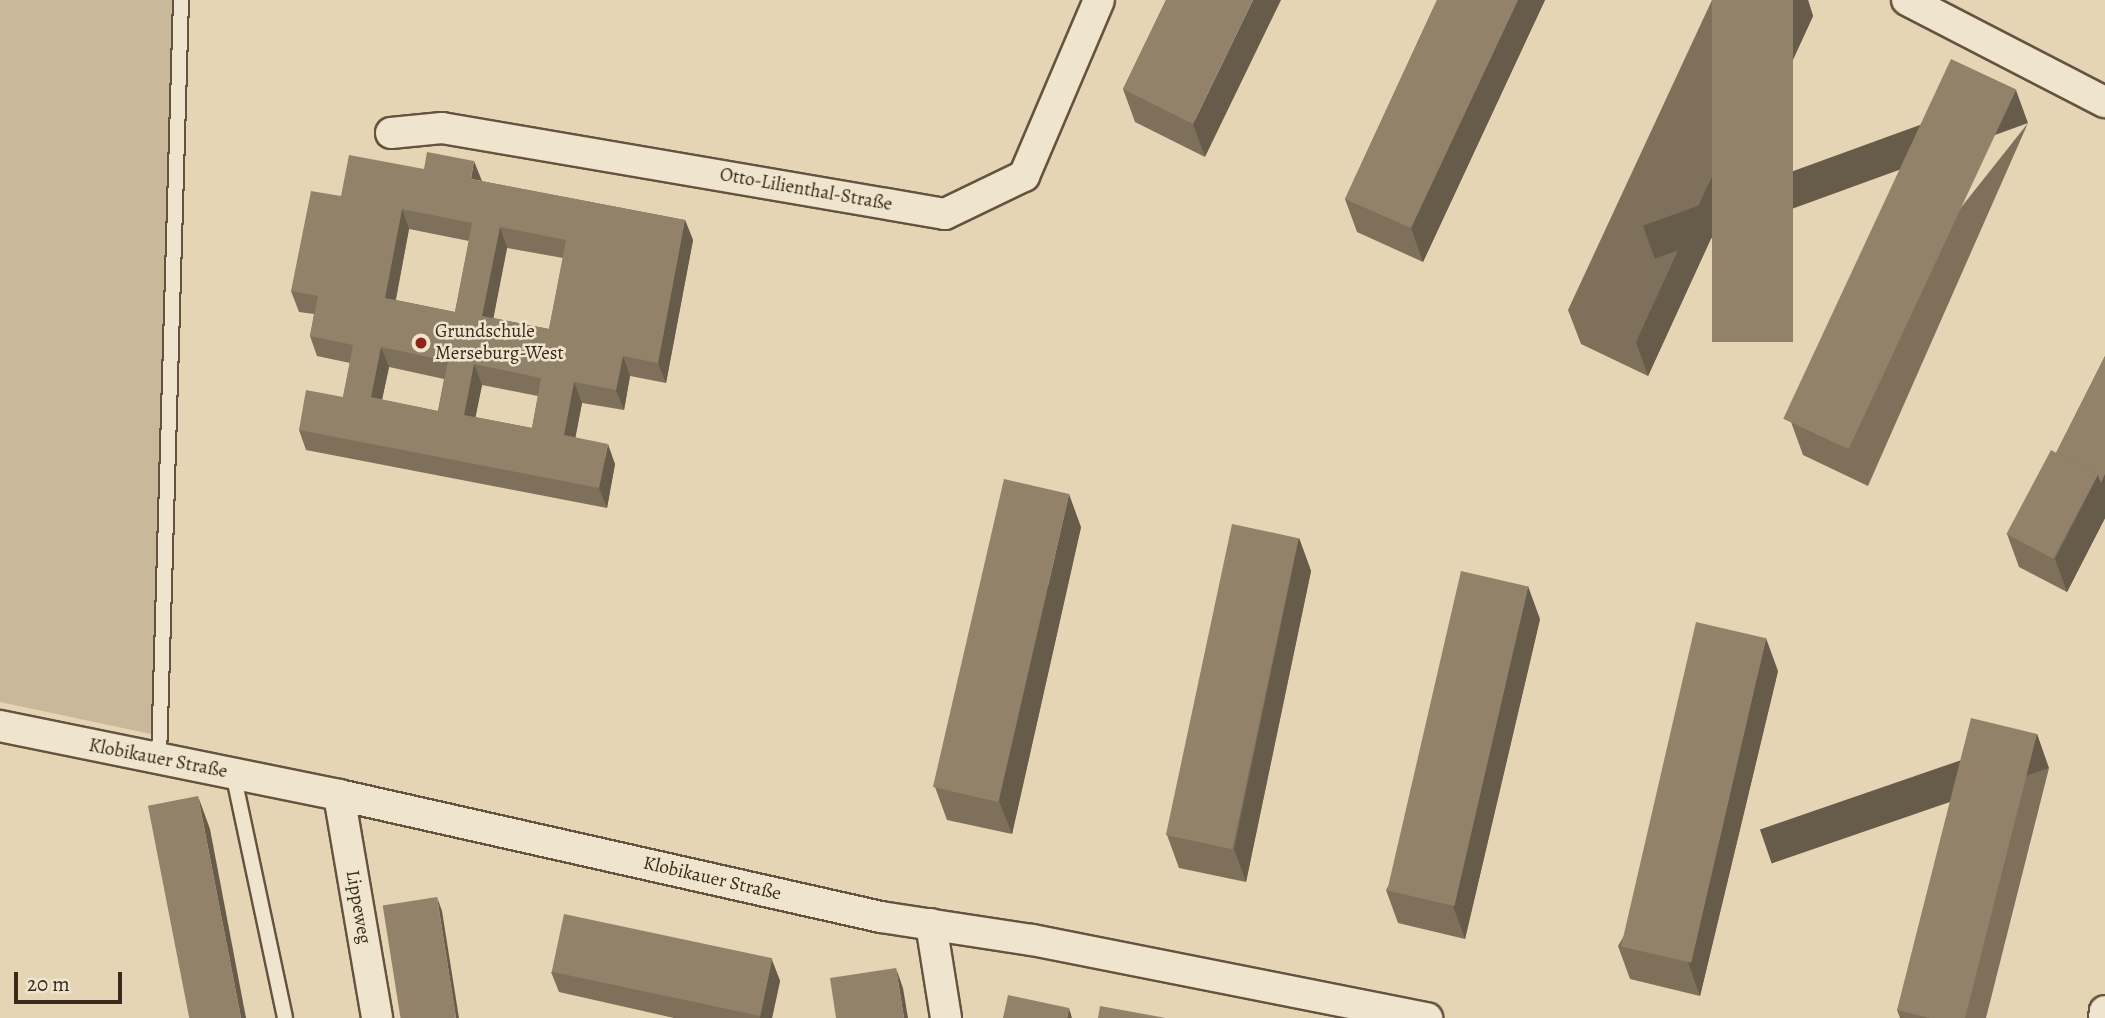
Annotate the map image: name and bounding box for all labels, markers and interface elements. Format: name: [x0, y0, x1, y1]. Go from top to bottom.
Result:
street label: Otto-Lilienthal-Straße: [718, 164, 894, 216]
place label: Grundschule Merseburg-West: [435, 321, 564, 365]
marker: Grundschule Merseburg-West: [413, 335, 429, 351]
street label: Klobikauer Straße: [87, 734, 229, 784]
street label: Klobikauer Straße: [641, 852, 783, 906]
street label: Lippeweg: [340, 868, 376, 946]
scale bar: [18, 958, 126, 1002]
text: 20 m: [27, 970, 70, 998]

